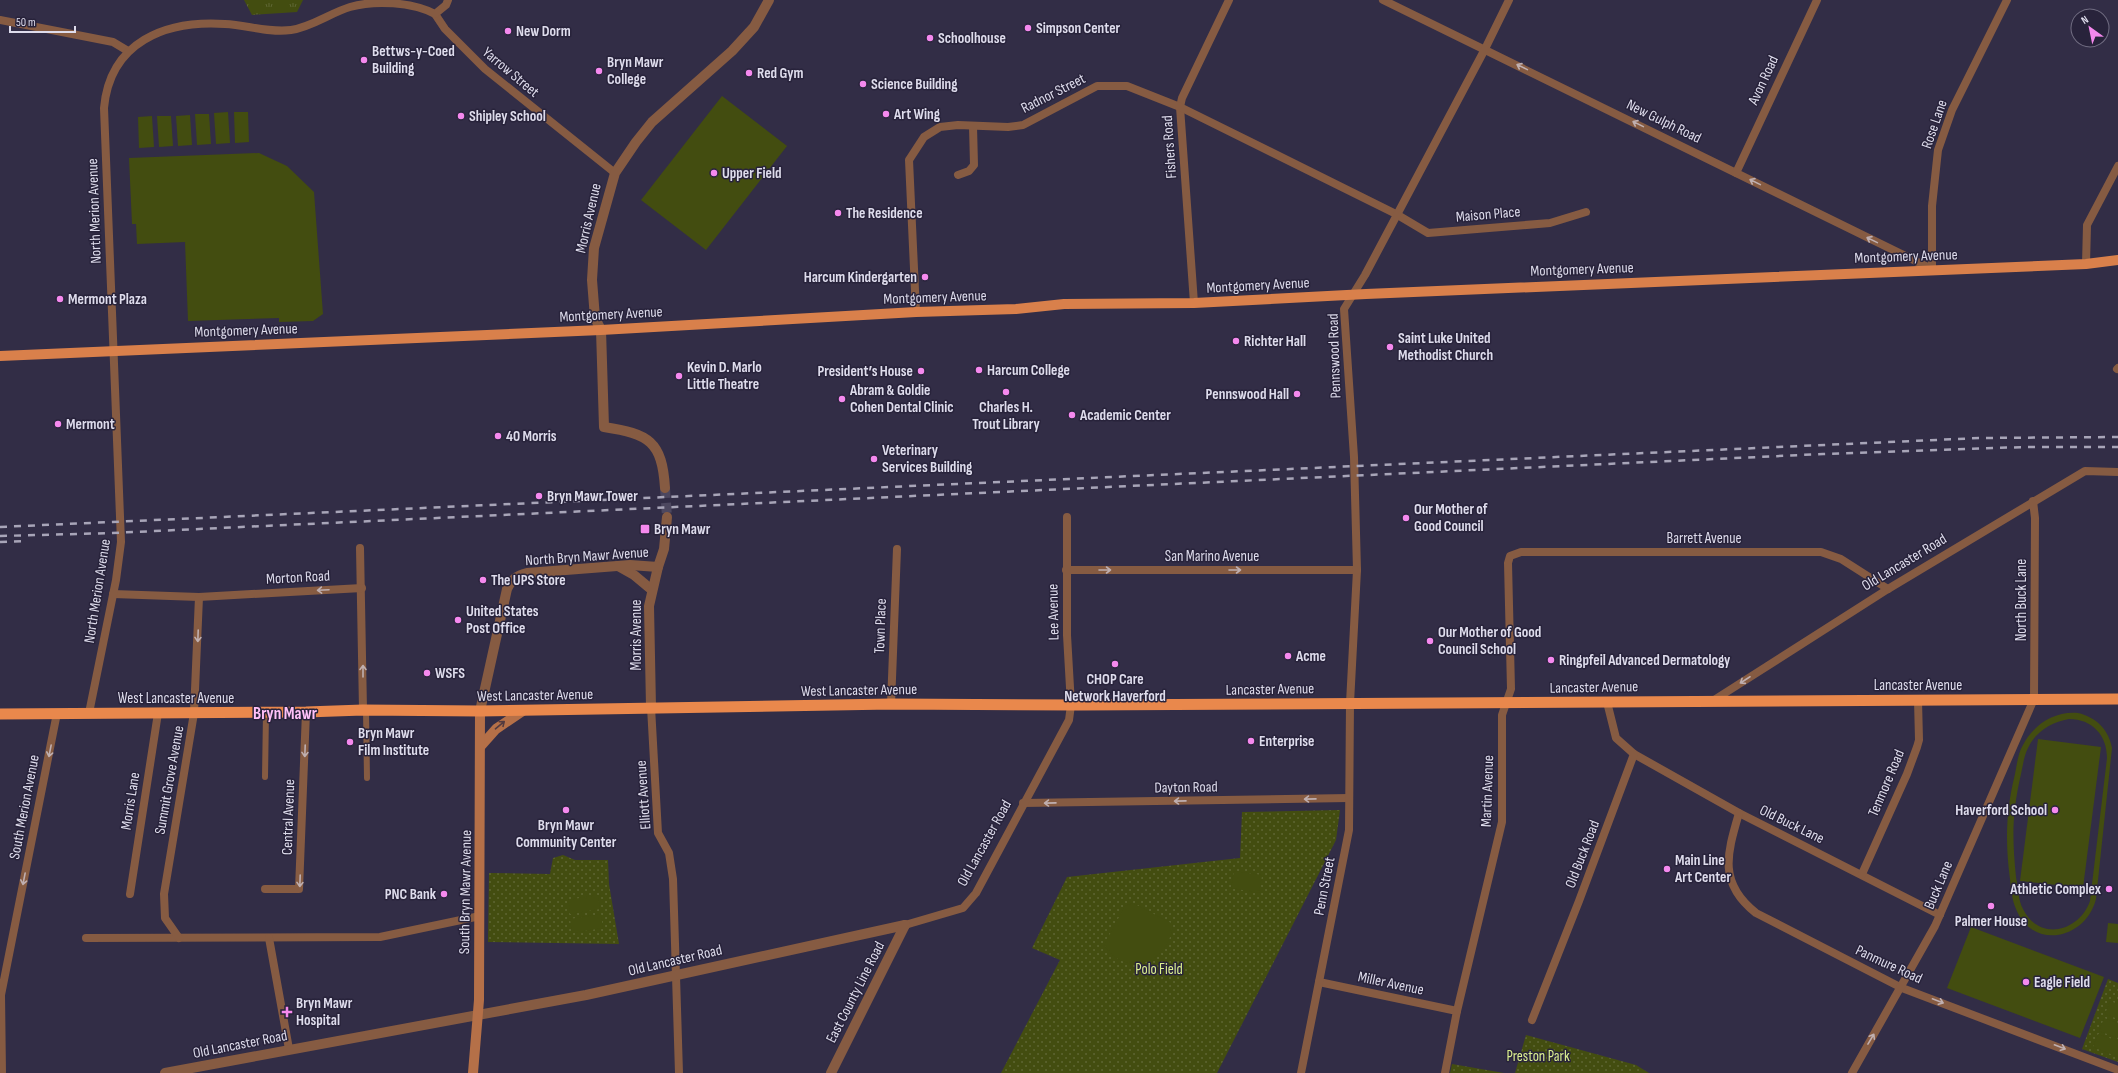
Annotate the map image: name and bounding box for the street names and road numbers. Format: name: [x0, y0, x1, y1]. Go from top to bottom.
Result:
street label: Yarrow Street: [478, 43, 543, 102]
street label: Avon Road: [1743, 53, 1783, 109]
street label: Radnor Street: [1018, 69, 1089, 118]
street label: New Gulph Road: [1623, 95, 1704, 148]
street label: Rose Lane: [1917, 97, 1952, 151]
street label: Fishers Road: [1158, 115, 1181, 179]
street label: North Merion Avenue: [83, 158, 106, 264]
street label: Morris Avenue: [571, 181, 606, 255]
street label: Maison Place: [1455, 202, 1521, 227]
street label: Montgomery Avenue: [1854, 245, 1958, 268]
street label: Montgomery Avenue: [1530, 258, 1634, 281]
street label: Montgomery Avenue: [1206, 273, 1310, 298]
street label: Montgomery Avenue: [883, 286, 987, 309]
street label: Montgomery Avenue: [559, 302, 663, 327]
street label: Pennswood Road: [1324, 313, 1345, 399]
street label: Montgomery Avenue: [194, 319, 298, 342]
street label: Barrett Avenue: [1666, 529, 1742, 548]
street label: Old Lancaster Road: [1858, 530, 1950, 595]
street label: North Merion Avenue: [80, 537, 115, 645]
street label: North Bryn Mawr Avenue: [525, 543, 649, 570]
street label: San Marino Avenue: [1165, 547, 1259, 566]
street label: North Buck Lane: [2012, 559, 2031, 641]
street label: Morton Road: [266, 566, 331, 589]
street label: Lee Avenue: [1044, 584, 1063, 640]
street label: Town Place: [870, 598, 891, 654]
street label: Morris Avenue: [627, 600, 646, 670]
street label: Lancaster Avenue: [1874, 676, 1962, 695]
street label: Lancaster Avenue: [1550, 677, 1638, 698]
street label: Lancaster Avenue: [1226, 679, 1314, 700]
street label: West Lancaster Avenue: [801, 680, 917, 701]
street label: West Lancaster Avenue: [477, 685, 593, 706]
street label: West Lancaster Avenue: [118, 689, 234, 708]
street label: Summit Grove Avenue: [151, 724, 188, 836]
street label: Tenmore Road: [1864, 747, 1909, 820]
street label: South Merion Avenue: [5, 753, 44, 861]
street label: Martin Avenue: [1477, 755, 1498, 827]
street label: Elliott Avenue: [632, 760, 655, 830]
street label: Morris Lane: [117, 771, 144, 831]
street label: Dayton Road: [1154, 777, 1218, 798]
street label: Central Avenue: [278, 779, 299, 855]
street label: Old Lancaster Road: [953, 797, 1016, 890]
street label: Old Buck Lane: [1756, 801, 1827, 848]
street label: Old Buck Road: [1561, 818, 1604, 891]
street label: South Bryn Mawr Avenue: [455, 830, 476, 954]
street label: Penn Street: [1310, 855, 1340, 917]
street label: Buck Lane: [1920, 858, 1957, 912]
street label: East County Line Road: [822, 938, 889, 1046]
street label: Old Lancaster Road: [626, 940, 724, 981]
street label: Panmure Road: [1852, 941, 1925, 988]
street label: Miller Avenue: [1356, 967, 1425, 1000]
street label: Old Lancaster Road: [191, 1026, 289, 1063]

